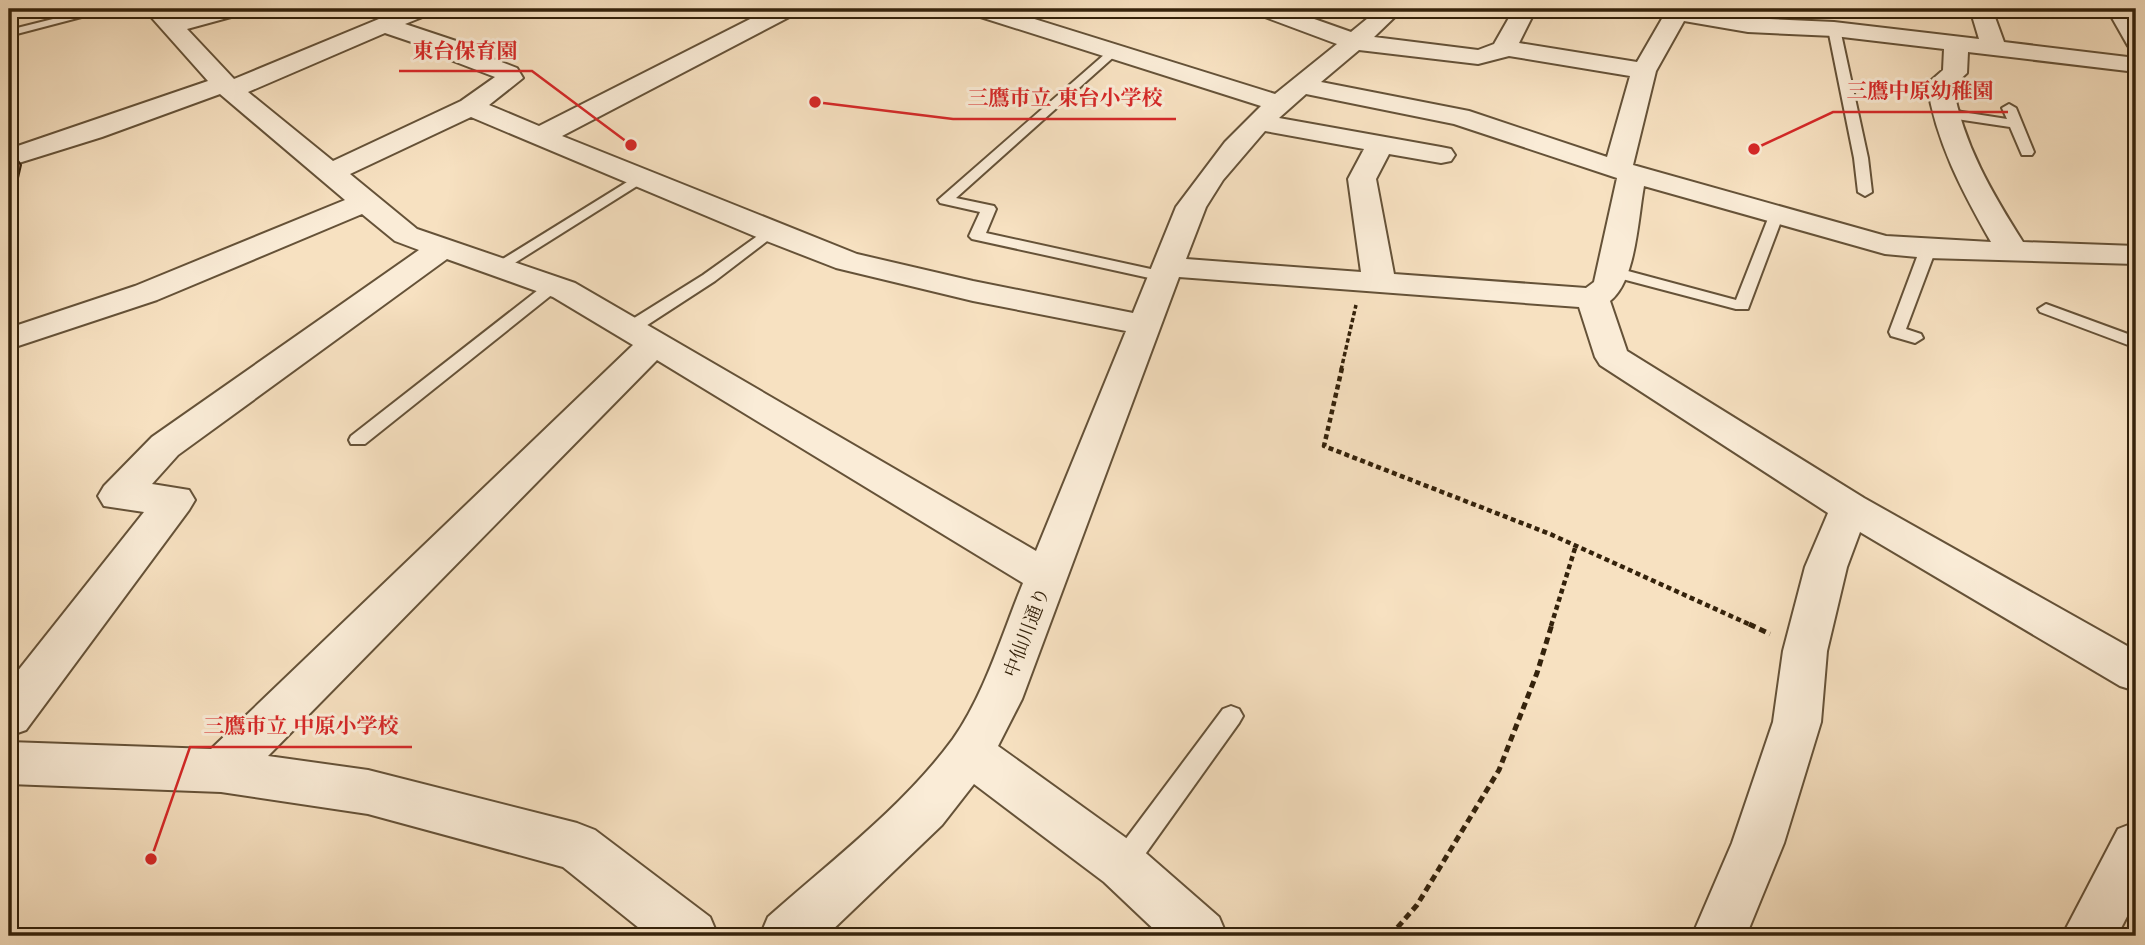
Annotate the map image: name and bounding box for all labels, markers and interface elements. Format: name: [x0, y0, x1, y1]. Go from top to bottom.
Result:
callout: 東台保育園: [399, 29, 532, 71]
text: 東台保育園: [413, 40, 518, 63]
callout: 三鷹中原幼稚園: [1833, 70, 2008, 112]
callout: 三鷹市立 東台小学校: [953, 77, 1176, 119]
text: 三鷹中原幼稚園: [1847, 80, 1994, 103]
text: 三鷹市立 東台小学校: [968, 87, 1162, 110]
street label: 中仙川通り: [1001, 584, 1054, 681]
callout: 三鷹市立 中原小学校: [190, 705, 412, 747]
text: 三鷹市立 中原小学校: [204, 715, 398, 738]

